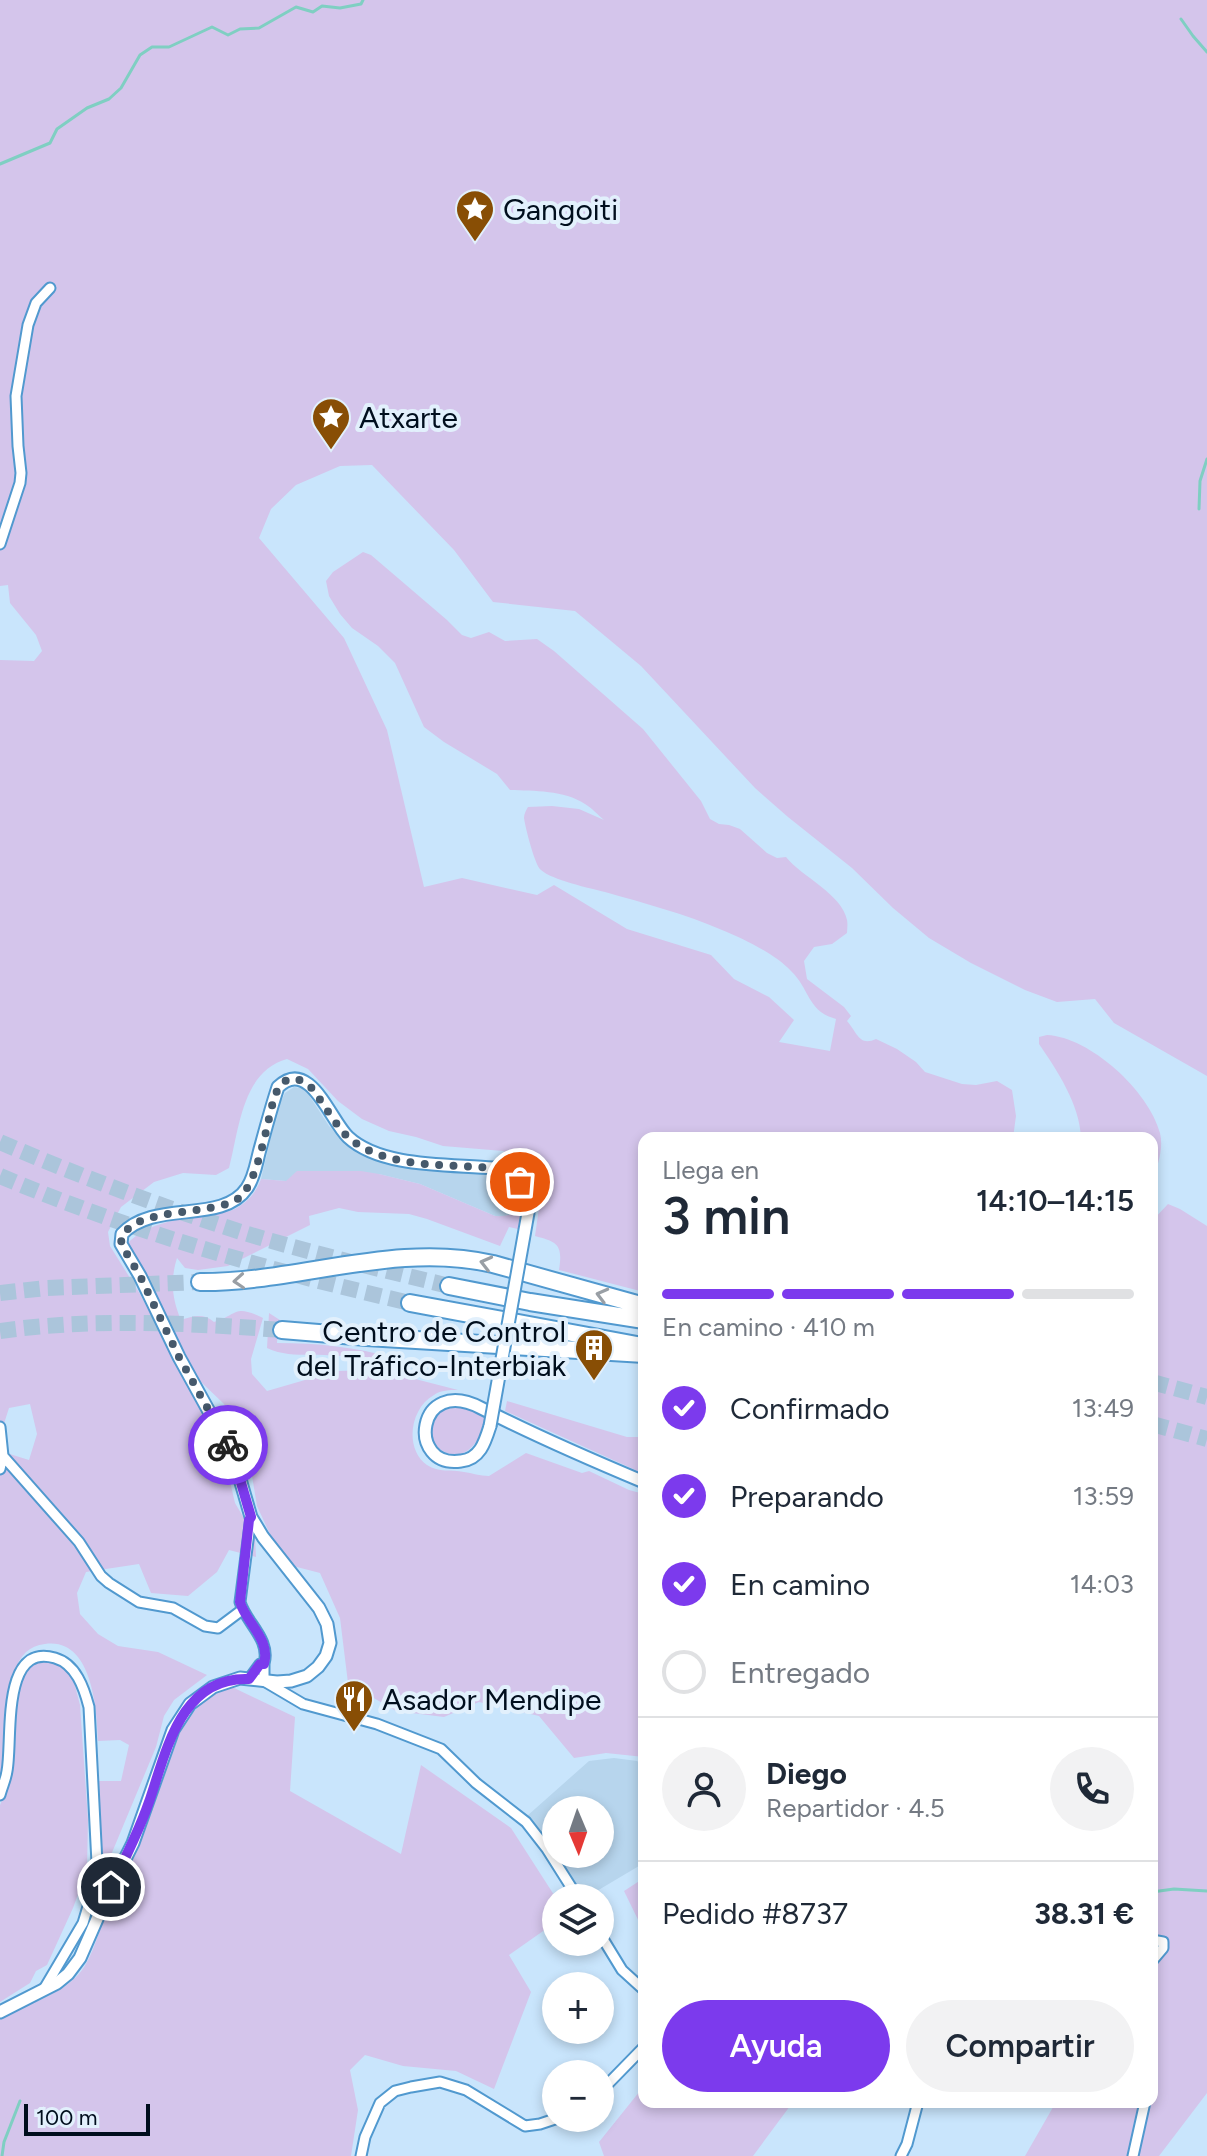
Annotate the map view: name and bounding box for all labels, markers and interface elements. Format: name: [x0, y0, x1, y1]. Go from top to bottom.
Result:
place icon: Gangoiti: [454, 188, 496, 243]
place label: Gangoiti: [503, 191, 618, 228]
place icon: Atxarte: [310, 396, 352, 451]
place label: Atxarte: [359, 399, 458, 436]
pin: [486, 1148, 554, 1216]
text: Llega en: [662, 1154, 759, 1186]
icon: bag: [498, 1160, 542, 1204]
text: 14:10–14:15: [976, 1182, 1134, 1219]
text: 3 min: [662, 1185, 790, 1247]
one-way arrow: [479, 1255, 493, 1272]
one-way arrow: [232, 1272, 245, 1289]
one-way arrow: [596, 1288, 610, 1304]
text: En camino · 410 m: [662, 1311, 875, 1343]
place label: Centro de Control del Tráfico-Interbiak: [296, 1313, 566, 1384]
building icon: Centro de Control del Tráfico-Interbiak: [573, 1327, 615, 1382]
icon: check: [662, 1386, 706, 1430]
text: Confirmado: [730, 1390, 890, 1427]
text: 13:49: [1072, 1392, 1134, 1424]
courier: [188, 1405, 268, 1485]
icon: bike: [206, 1423, 250, 1467]
icon: check: [662, 1474, 706, 1518]
text: Preparando: [730, 1478, 884, 1515]
text: 13:59: [1073, 1480, 1134, 1512]
icon: check: [662, 1562, 706, 1606]
text: En camino: [730, 1566, 870, 1603]
text: 14:03: [1070, 1568, 1134, 1600]
text: Entregado: [730, 1654, 870, 1691]
restaurant icon: Asador Mendipe: [333, 1678, 375, 1733]
place label: Asador Mendipe: [382, 1681, 601, 1718]
button: person: [662, 1747, 746, 1831]
button: phone: [1050, 1747, 1134, 1831]
text: Diego: [766, 1755, 847, 1792]
text: Repartidor · 4.5: [766, 1792, 945, 1824]
north arrow: [542, 1796, 614, 1868]
map controls: [542, 1796, 614, 2132]
pin: [77, 1853, 145, 1921]
icon: home: [89, 1865, 133, 1909]
button: layers: [542, 1884, 614, 1956]
text: Pedido #8737: [662, 1895, 848, 1932]
text: 38.31 €: [1034, 1895, 1134, 1932]
button: +: [542, 1972, 614, 2044]
button: Ayuda: [662, 2000, 890, 2092]
button: Compartir: [906, 2000, 1134, 2092]
button: −: [542, 2060, 614, 2132]
scale bar: [24, 2100, 150, 2136]
text: 100 m: [36, 2104, 97, 2131]

